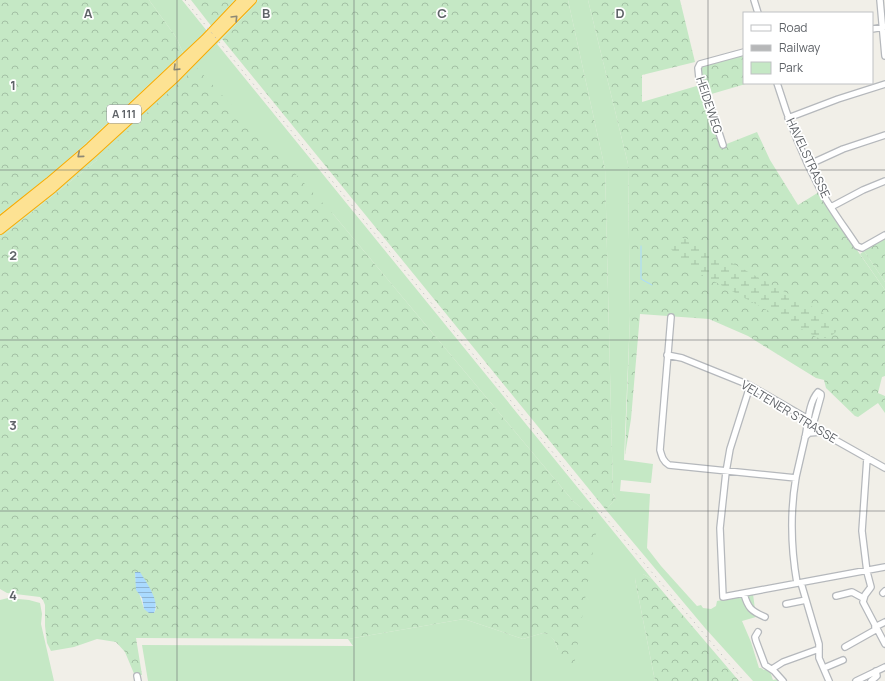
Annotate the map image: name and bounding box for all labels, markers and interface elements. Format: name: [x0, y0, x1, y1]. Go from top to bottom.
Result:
text: A: [84, 4, 93, 22]
text: B: [262, 4, 270, 22]
text: C: [437, 4, 447, 22]
text: D: [615, 4, 625, 22]
legend: [743, 12, 873, 84]
one-way arrow: [230, 15, 238, 23]
text: Road: [779, 19, 807, 36]
text: Railway: [779, 39, 821, 56]
text: Park: [779, 59, 804, 76]
one-way arrow: [173, 63, 180, 70]
street label: HEIDEWEG: [692, 74, 727, 136]
text: 1: [10, 76, 16, 94]
road number: A 111: [107, 105, 141, 123]
street label: HAVELSTRASSE: [782, 115, 834, 201]
one-way arrow: [77, 151, 84, 158]
text: 2: [9, 246, 17, 264]
street label: VELTENER STRASSE: [738, 376, 841, 447]
text: 3: [9, 416, 17, 434]
text: 4: [9, 586, 17, 604]

